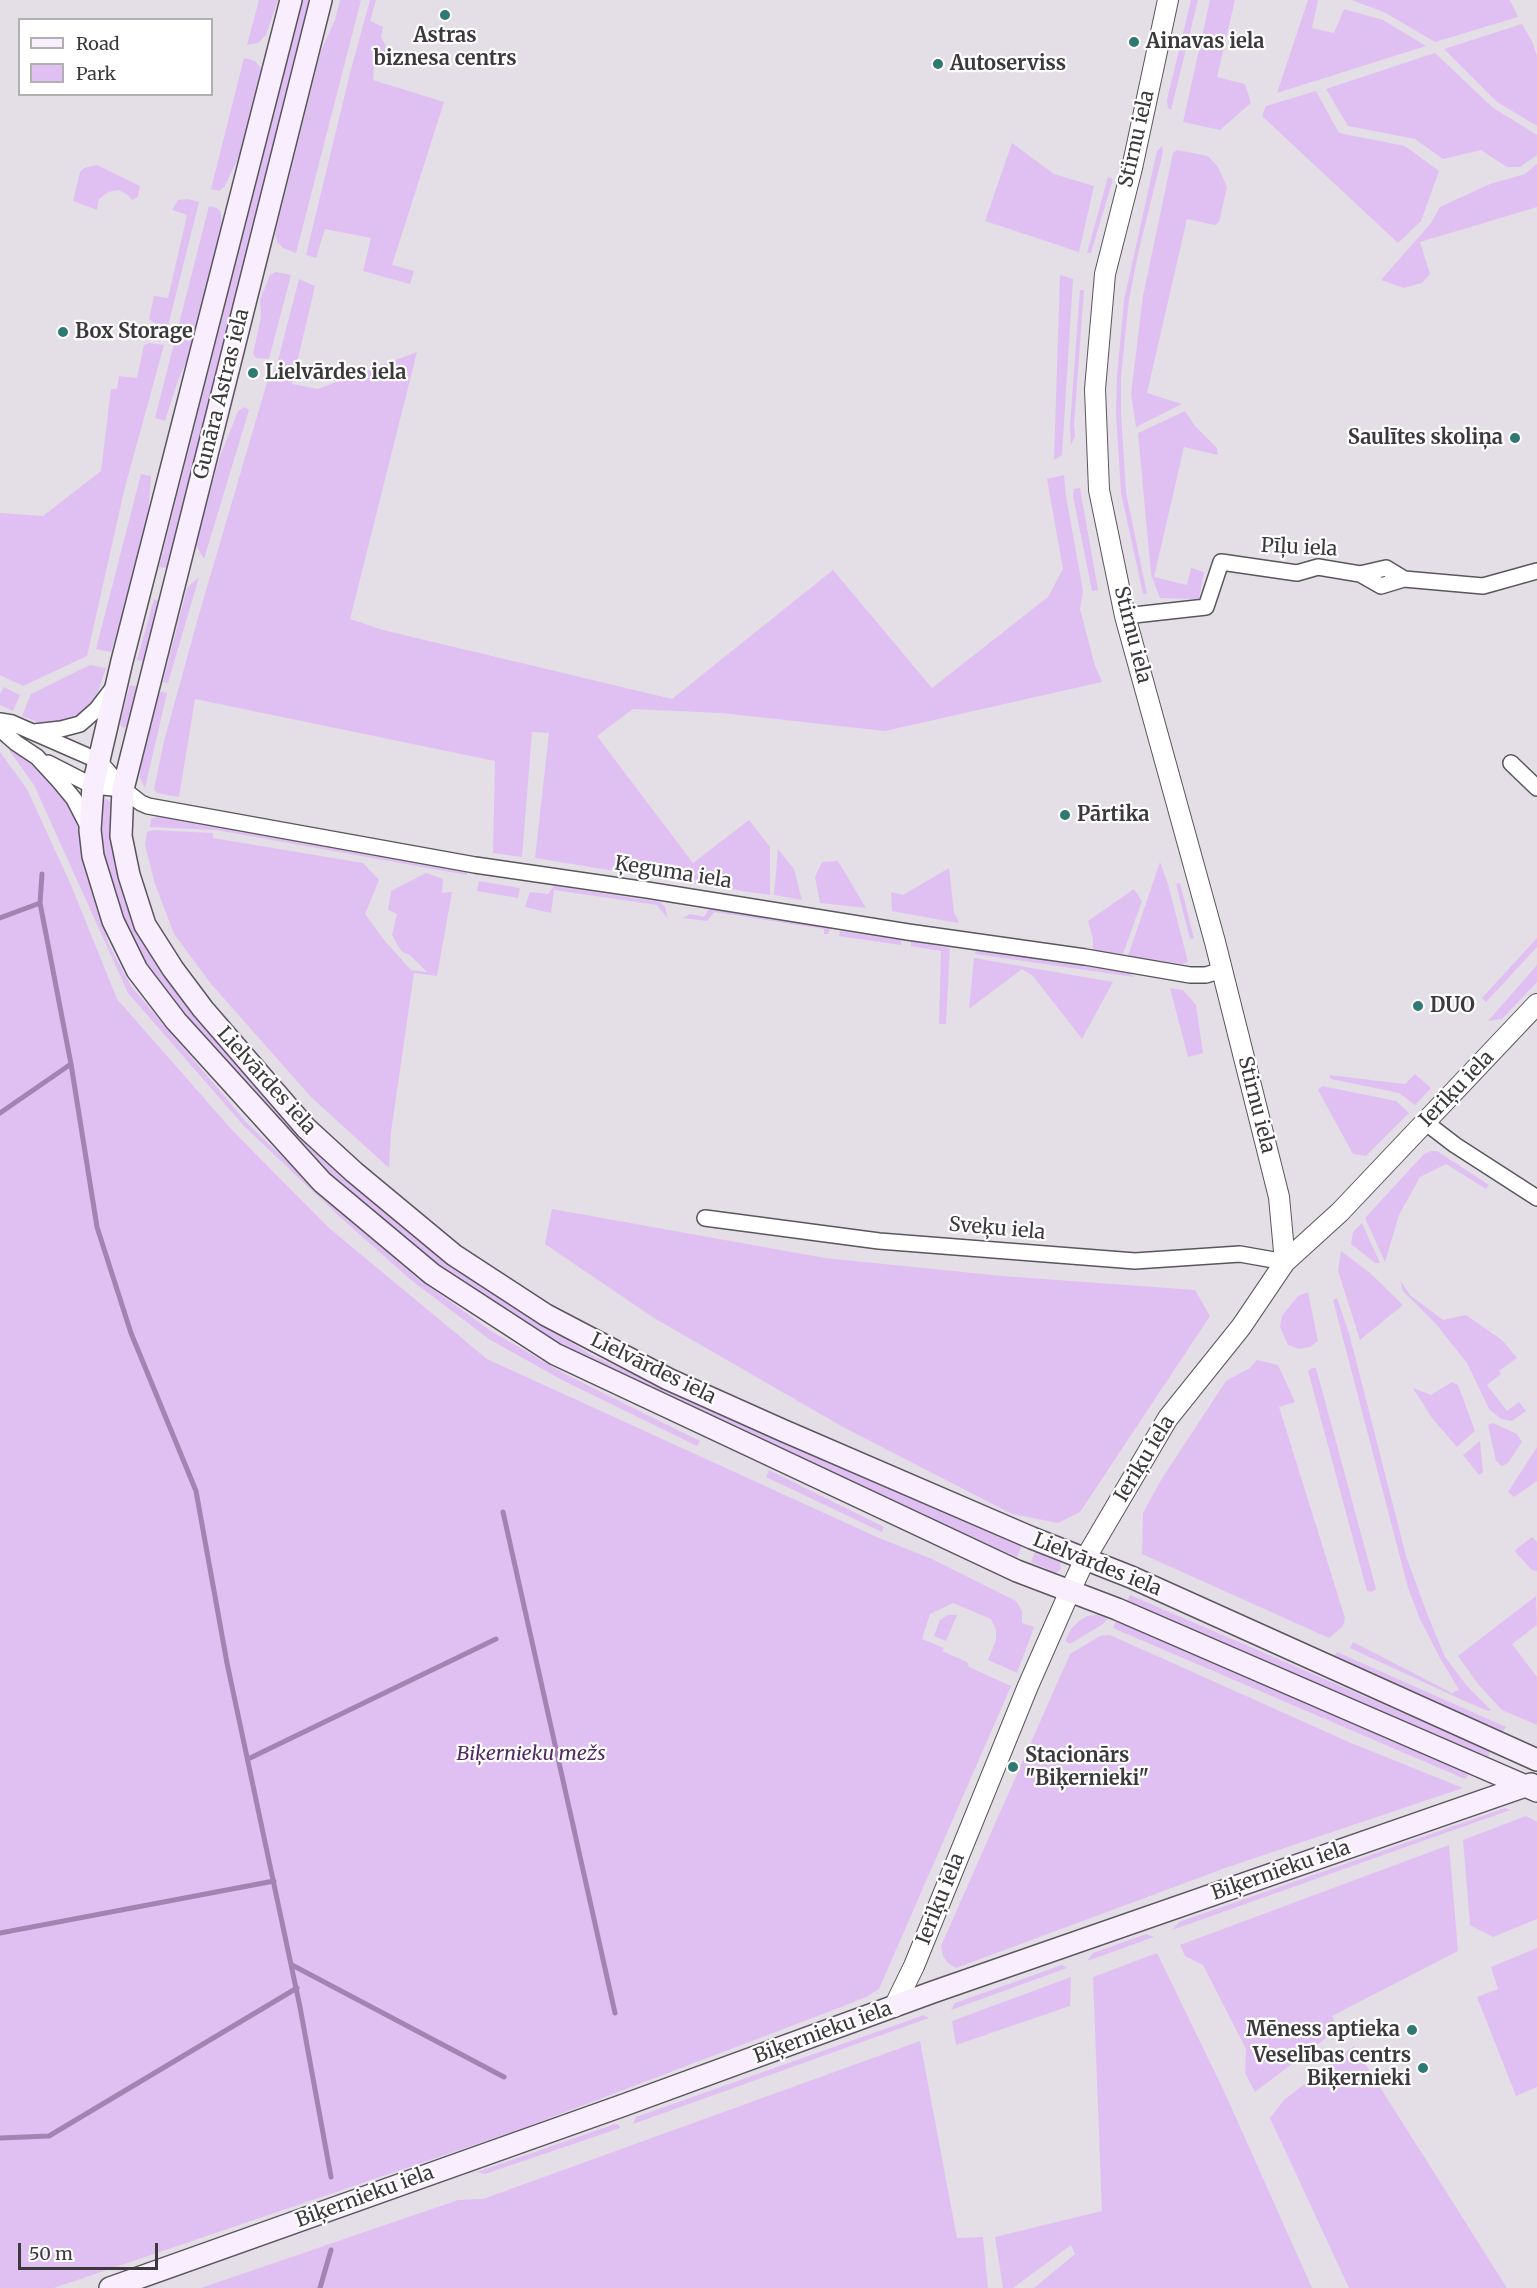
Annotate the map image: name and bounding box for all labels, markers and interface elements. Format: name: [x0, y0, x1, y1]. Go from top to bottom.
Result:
marker: Astras biznesa centrs: [438, 8, 452, 22]
legend: [18, 18, 213, 96]
place label: Astras biznesa centrs: [374, 24, 516, 71]
place label: Ainavas iela: [1146, 30, 1264, 54]
text: Road: [76, 32, 120, 55]
marker: Ainavas iela: [1127, 35, 1141, 49]
place label: Autoserviss: [950, 52, 1066, 76]
marker: Autoserviss: [931, 57, 945, 71]
text: Park: [76, 62, 116, 85]
street label: Stirnu iela: [1114, 88, 1160, 190]
street label: Gunāra Astras iela: [189, 306, 255, 482]
place label: Box Storage: [75, 320, 193, 344]
marker: Box Storage: [56, 325, 70, 339]
place label: Lielvārdes iela: [265, 361, 406, 385]
marker: Lielvārdes iela: [246, 366, 260, 380]
place label: Saulītes skoliņa: [1348, 426, 1503, 450]
marker: Saulītes skoliņa: [1508, 431, 1522, 445]
street label: Pīļu iela: [1260, 534, 1338, 562]
street label: Stirnu iela: [1108, 584, 1156, 686]
place label: Pārtika: [1077, 803, 1150, 827]
marker: Pārtika: [1058, 808, 1072, 822]
street label: Ķeguma iela: [613, 852, 733, 894]
place label: DUO: [1430, 994, 1475, 1018]
marker: DUO: [1411, 999, 1425, 1013]
street label: Lielvārdes iela: [211, 1022, 321, 1140]
street label: Ieriķu iela: [1415, 1046, 1499, 1132]
street label: Stirnu iela: [1232, 1054, 1280, 1156]
street label: Sveķu iela: [948, 1213, 1046, 1245]
street label: Lielvārdes iela: [586, 1328, 720, 1410]
street label: Ieriķu iela: [1110, 1411, 1180, 1507]
street label: Lielvārdes iela: [1029, 1528, 1165, 1602]
park label: Biķernieku mežs: [456, 1742, 606, 1766]
place label: Stacionārs "Biķernieki": [1025, 1744, 1149, 1791]
marker: Stacionārs "Biķernieki": [1006, 1760, 1020, 1774]
street label: Biķernieku iela: [1208, 1836, 1354, 1906]
street label: Ieriķu iela: [912, 1850, 970, 1948]
street label: Biķernieku iela: [751, 1997, 895, 2069]
place label: Mēness aptieka: [1246, 2018, 1400, 2042]
marker: Mēness aptieka: [1405, 2023, 1419, 2037]
place label: Veselības centrs Biķernieki: [1253, 2044, 1411, 2091]
marker: Veselības centrs Biķernieki: [1416, 2061, 1430, 2075]
street label: Biķernieku iela: [293, 2161, 437, 2233]
scale bar: [21, 2231, 160, 2269]
text: 50 m: [29, 2242, 73, 2265]

